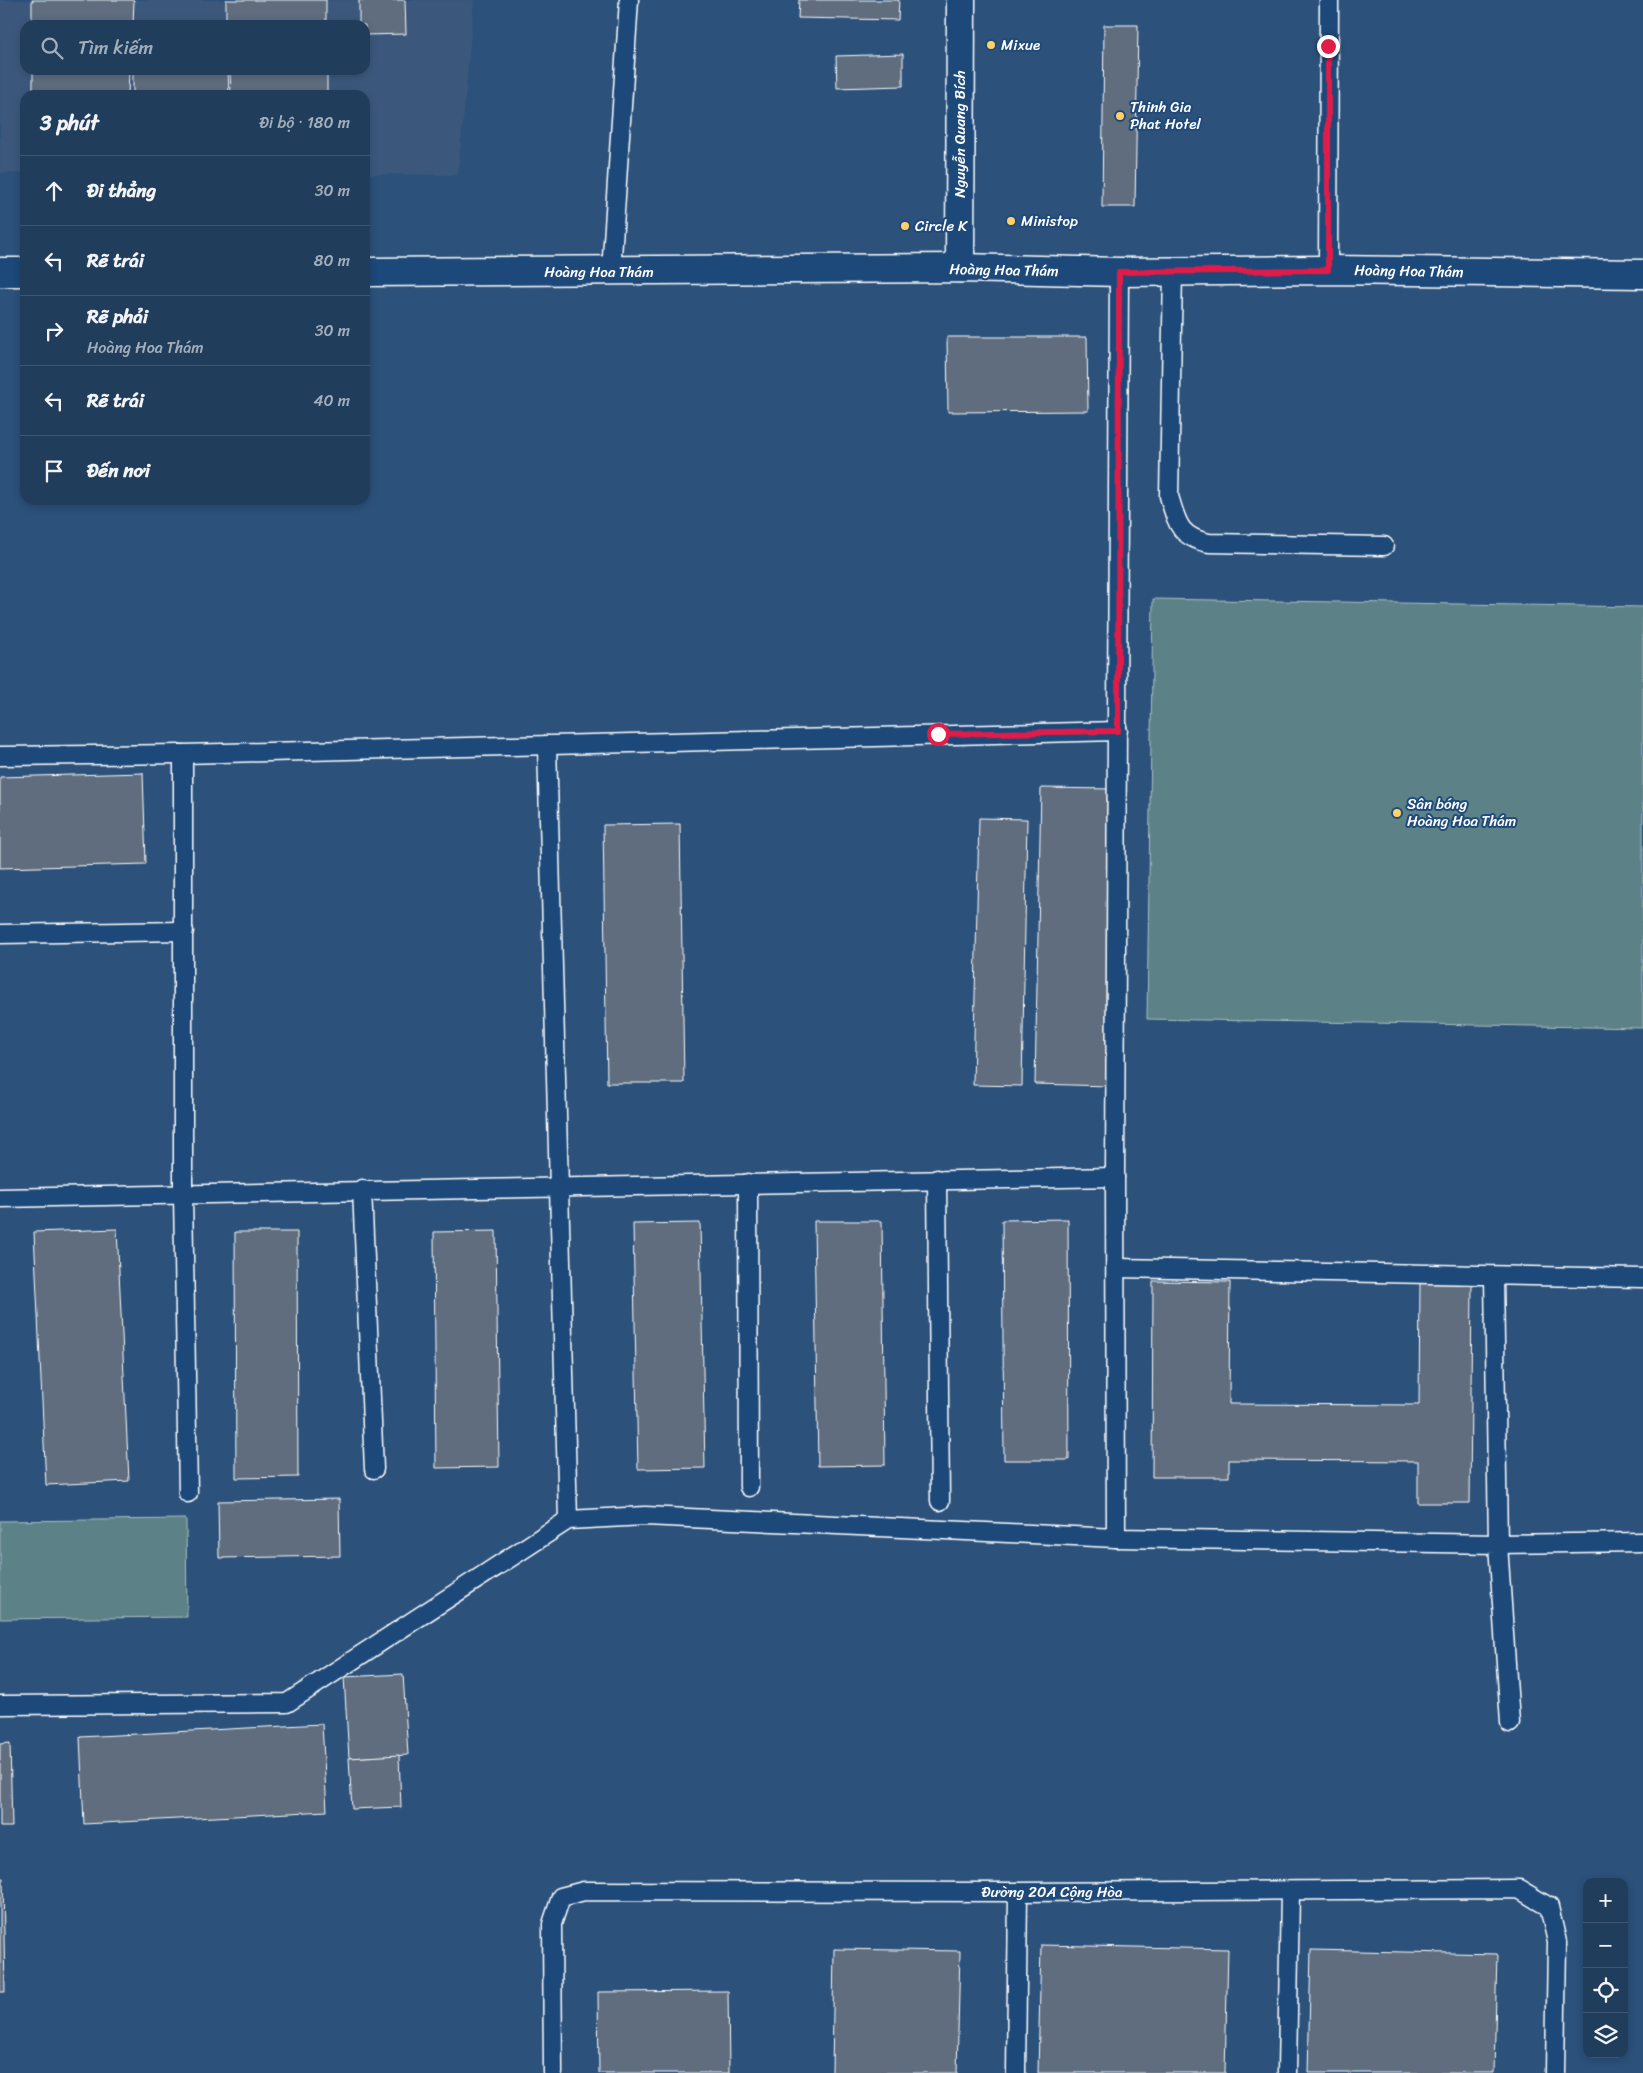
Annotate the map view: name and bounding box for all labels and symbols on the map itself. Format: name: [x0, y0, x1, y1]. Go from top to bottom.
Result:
place label: Mixue: [1001, 32, 1040, 58]
route end: [1317, 35, 1340, 58]
marker: Mixue: [985, 39, 997, 51]
street label: Nguyễn Quang Bích: [947, 70, 973, 198]
place label: Thinh Gia Phat Hotel: [1130, 94, 1201, 137]
marker: Thinh Gia Phat Hotel: [1114, 110, 1126, 122]
place label: Ministop: [1021, 208, 1078, 234]
place label: Circle K: [915, 213, 968, 239]
marker: Ministop: [1005, 215, 1017, 227]
marker: Circle K: [899, 220, 911, 232]
street label: Hoàng Hoa Thám: [949, 256, 1059, 284]
street label: Hoàng Hoa Thám: [1354, 257, 1464, 285]
street label: Hoàng Hoa Thám: [544, 259, 654, 285]
route start: [927, 723, 950, 746]
place label: Sân bóng Hoàng Hoa Thám: [1407, 791, 1516, 834]
marker: Sân bóng Hoàng Hoa Thám: [1391, 807, 1403, 819]
street label: Đường 20A Cộng Hòa: [982, 1879, 1123, 1905]

